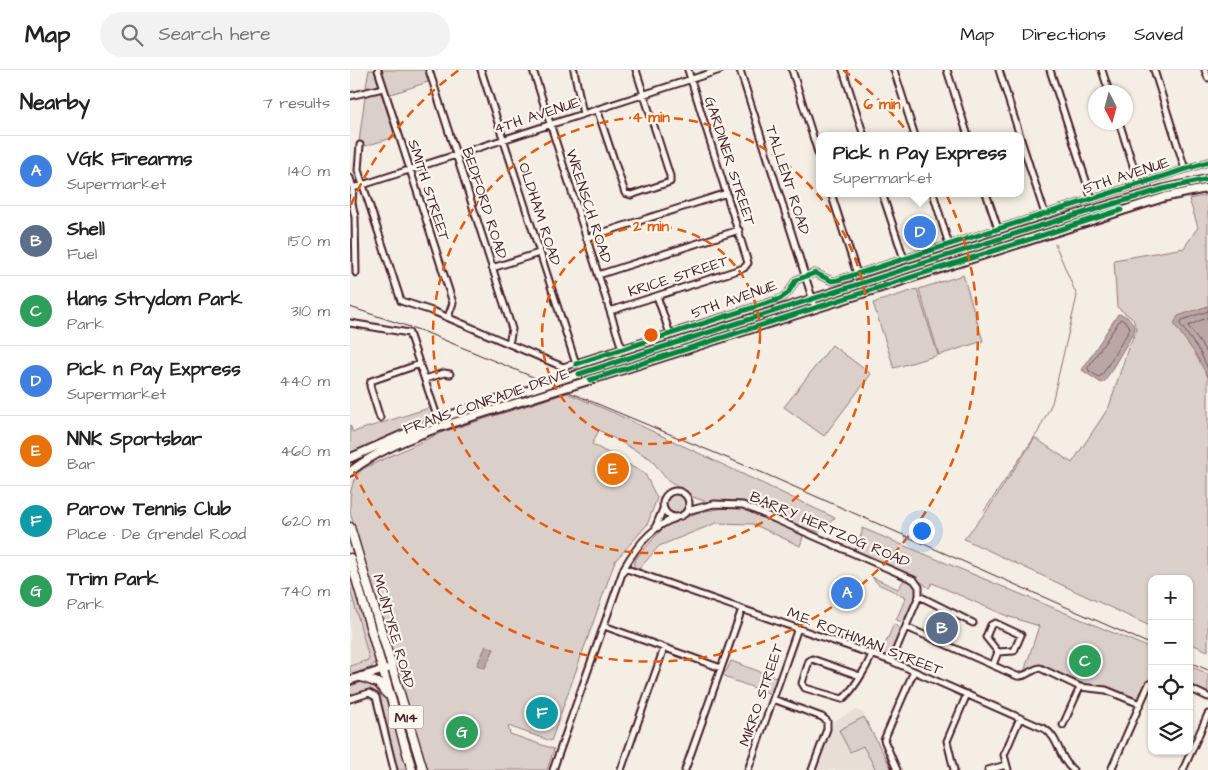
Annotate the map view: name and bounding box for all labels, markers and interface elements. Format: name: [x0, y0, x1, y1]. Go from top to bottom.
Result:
search box: [100, 12, 450, 57]
text: Map: [25, 18, 70, 52]
icon: search: [118, 21, 146, 49]
text: Search here: [158, 21, 271, 48]
text: Map: [960, 22, 994, 47]
text: Directions: [1022, 22, 1106, 47]
text: Saved: [1134, 22, 1183, 47]
north arrow: [1088, 85, 1133, 130]
text: Nearby: [20, 88, 90, 117]
text: 7 results: [263, 92, 330, 114]
street label: 4TH AVENUE: [491, 92, 583, 139]
street label: GARDINER STREET: [699, 94, 760, 229]
text: 6 min: [864, 94, 901, 115]
text: 4 min: [632, 107, 670, 128]
street label: TALLENT ROAD: [760, 123, 815, 238]
popup: [816, 132, 1024, 197]
street label: SMITH STREET: [402, 137, 455, 244]
text: Pick n Pay Express: [833, 140, 1007, 167]
street label: BEDFORD ROAD: [457, 145, 513, 262]
text: VGK Firearms: [67, 146, 192, 173]
street label: WRENSCH ROAD: [560, 147, 617, 266]
street label: 5TH AVENUE: [1080, 152, 1172, 199]
text: A: [31, 160, 41, 182]
text: 140 m: [288, 160, 330, 182]
street label: OLDHAM ROAD: [513, 160, 566, 269]
text: Supermarket: [833, 167, 932, 189]
text: Supermarket: [67, 173, 166, 195]
pin: D: [904, 213, 936, 251]
text: Shell: [67, 216, 105, 243]
text: 2 min: [632, 216, 670, 237]
text: B: [30, 230, 42, 252]
text: 150 m: [288, 230, 330, 252]
text: Fuel: [67, 243, 97, 265]
street label: KRICE STREET: [625, 250, 732, 303]
street label: 5TH AVENUE: [688, 275, 780, 324]
text: Hans Strydom Park: [67, 286, 242, 313]
text: C: [30, 300, 42, 322]
text: 310 m: [291, 300, 330, 322]
text: Park: [67, 313, 104, 335]
centre of rings: [642, 326, 660, 344]
text: Pick n Pay Express: [67, 356, 241, 383]
street label: FRANS CONRADIE DRIVE: [400, 363, 572, 440]
text: D: [31, 370, 41, 392]
text: 440 m: [279, 370, 330, 392]
text: Supermarket: [67, 383, 166, 405]
text: NNK Sportsbar: [67, 426, 202, 453]
text: E: [31, 440, 41, 462]
text: 460 m: [280, 440, 330, 462]
pin: E: [597, 450, 629, 488]
text: Bar: [67, 453, 95, 475]
street label: BARRY HERTZOG ROAD: [747, 486, 913, 573]
text: Parow Tennis Club: [67, 496, 231, 523]
text: F: [30, 510, 42, 532]
text: 620 m: [282, 510, 330, 532]
your location: [909, 518, 935, 544]
text: Place · De Grendel Road: [67, 523, 246, 545]
text: Trim Park: [67, 566, 159, 593]
street label: MCINTYRE ROAD: [367, 572, 420, 691]
pin: A: [831, 574, 863, 612]
map controls: [1148, 575, 1193, 755]
button: +: [1148, 575, 1193, 620]
text: G: [30, 580, 42, 602]
text: 740 m: [280, 580, 330, 602]
text: Park: [67, 593, 104, 615]
street label: M.E. ROTHMAN STREET: [784, 602, 946, 681]
pin: B: [926, 609, 958, 647]
button: −: [1148, 620, 1193, 665]
street label: MIKRO STREET: [734, 640, 789, 749]
pin: C: [1069, 642, 1101, 680]
button: locate: [1148, 665, 1193, 710]
pin: F: [526, 694, 558, 732]
road number: M14: [388, 706, 424, 729]
button: layers: [1148, 710, 1193, 755]
pin: G: [446, 713, 478, 751]

